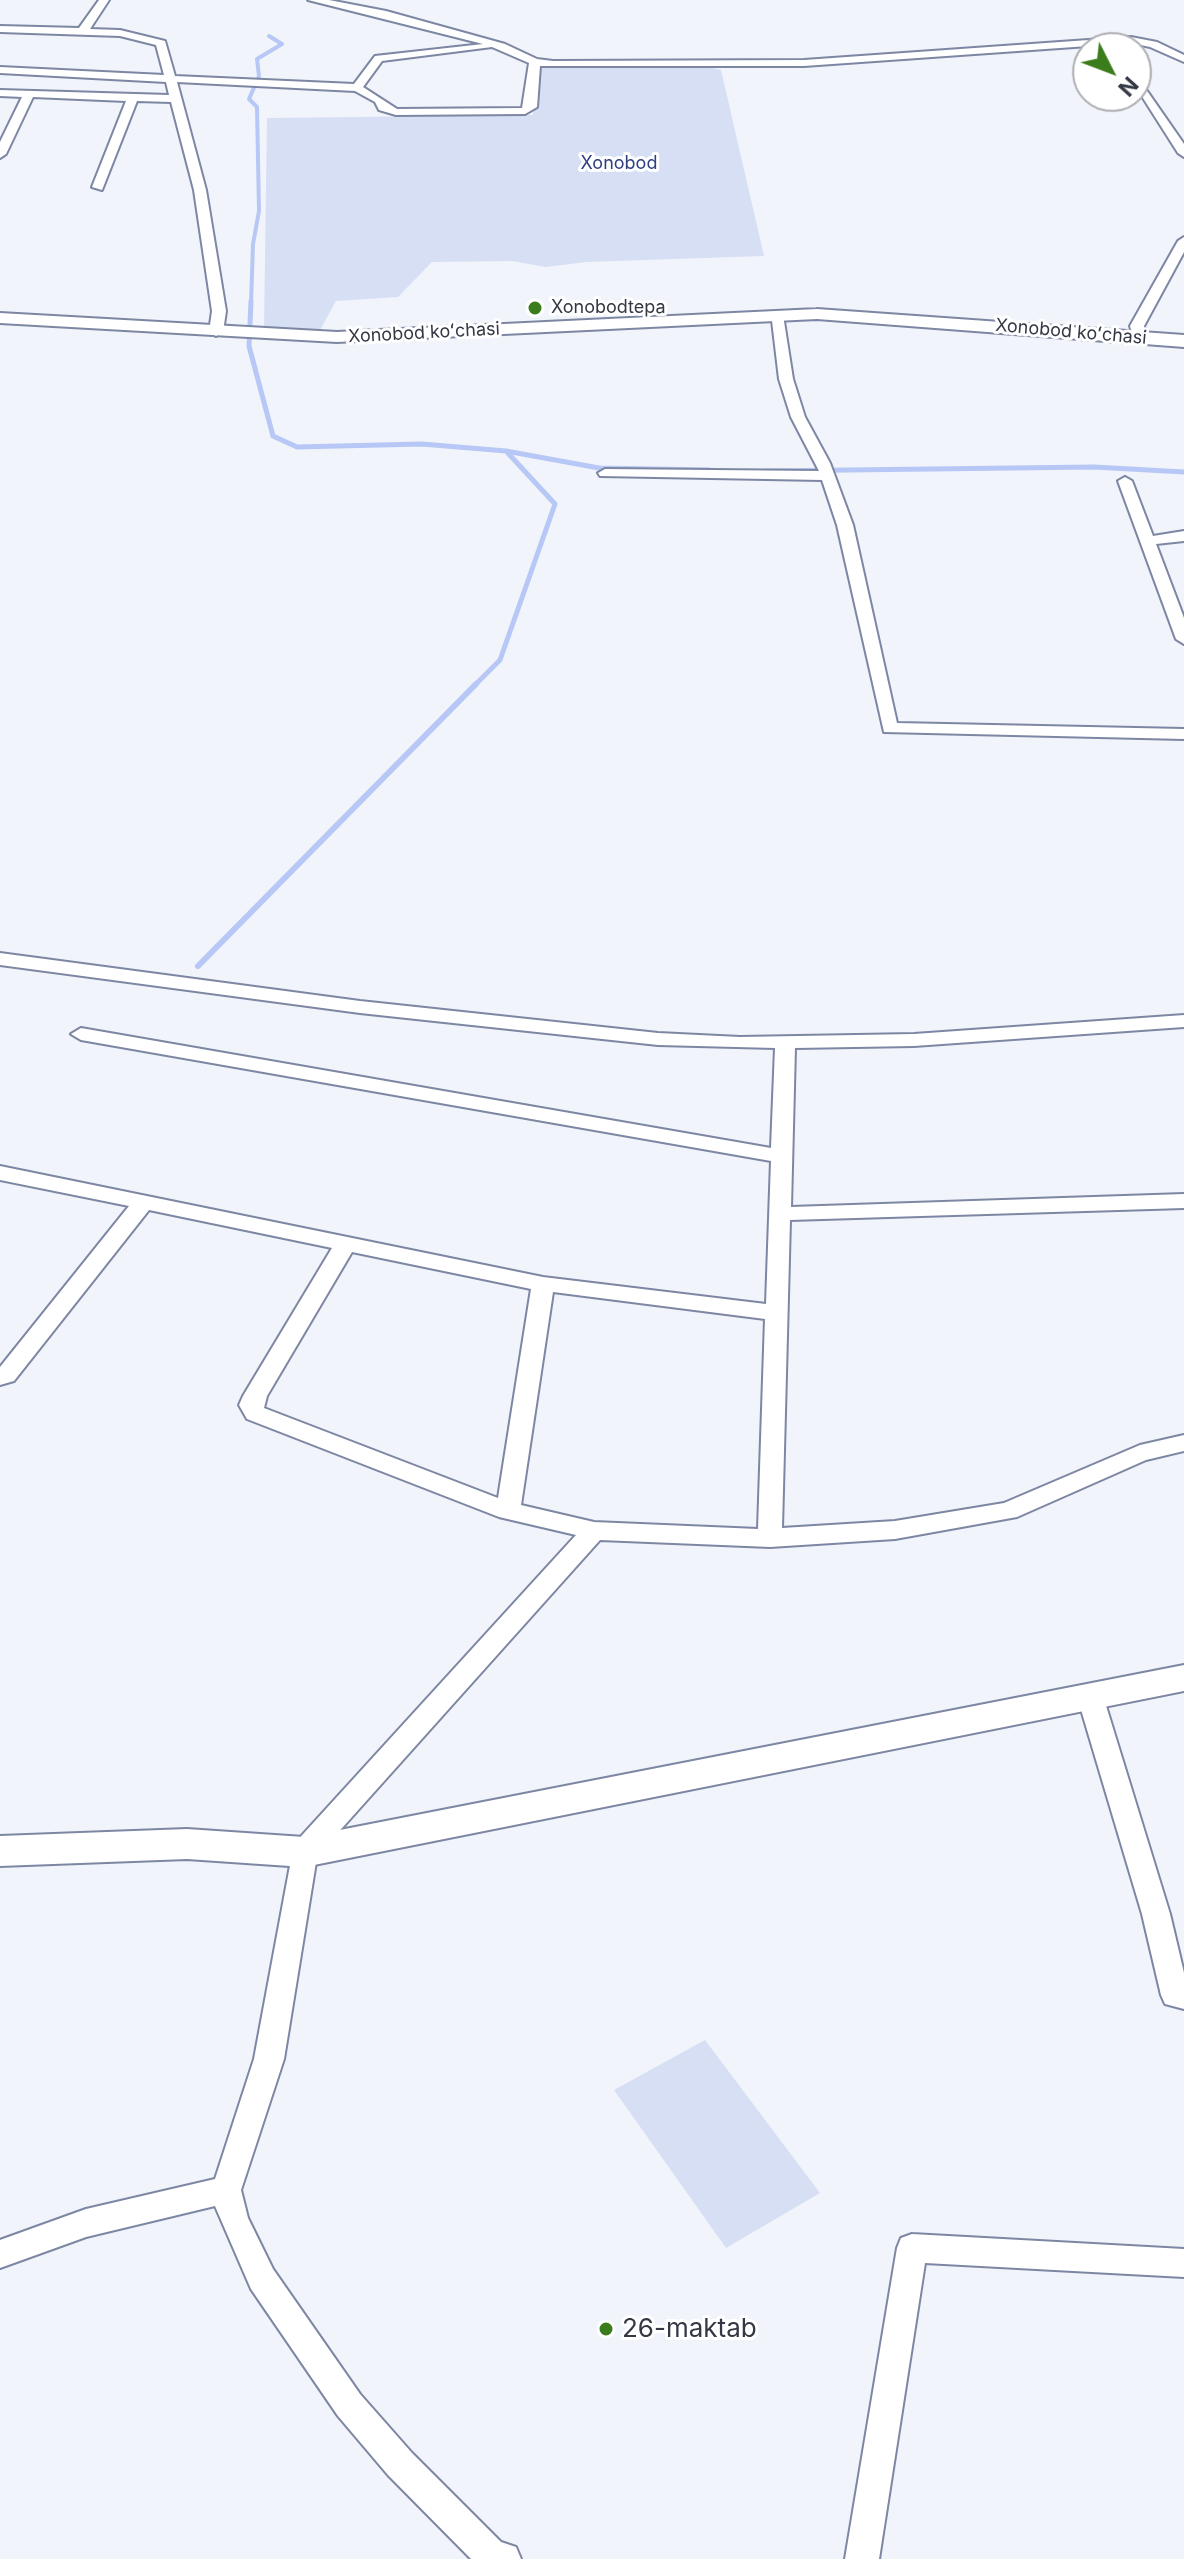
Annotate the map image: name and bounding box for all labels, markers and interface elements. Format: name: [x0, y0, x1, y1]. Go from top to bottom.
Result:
north arrow: [1072, 32, 1152, 112]
text: N: [1113, 72, 1144, 102]
park label: Xonobod: [581, 153, 657, 175]
place label: Xonobodtepa: [551, 297, 666, 319]
marker: Xonobodtepa: [526, 299, 544, 317]
street label: Xonobod koʻchasi: [994, 315, 1148, 349]
street label: Xonobod koʻchasi: [348, 318, 500, 348]
place label: 26-maktab: [622, 2313, 757, 2345]
marker: 26-maktab: [597, 2320, 615, 2338]

